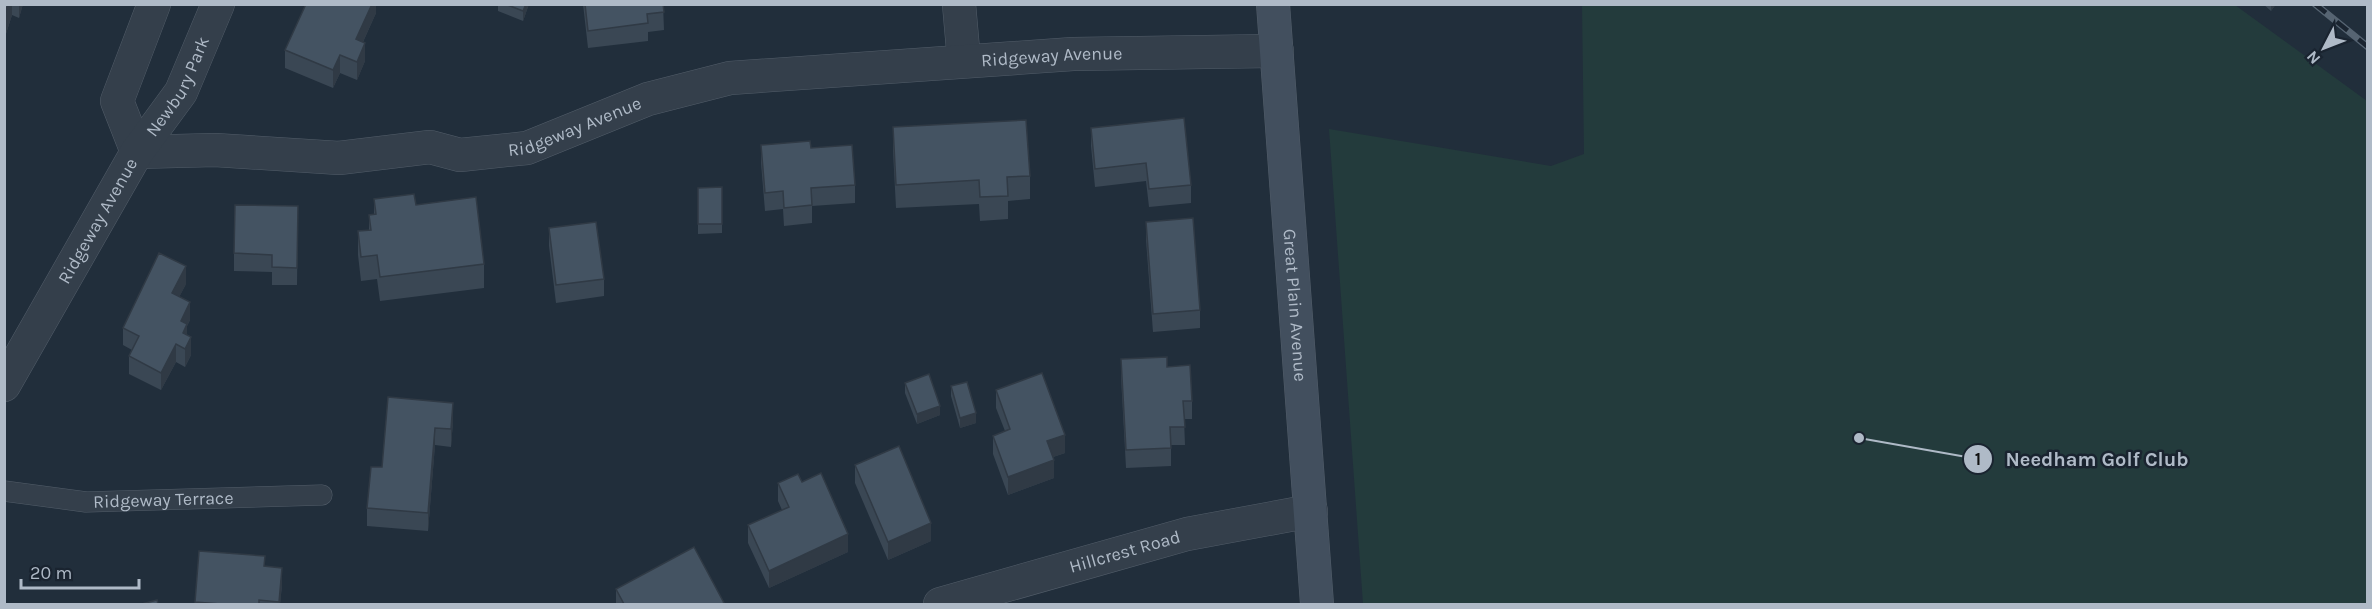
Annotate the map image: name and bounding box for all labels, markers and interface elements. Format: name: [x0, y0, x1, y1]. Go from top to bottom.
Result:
north arrow: [2294, 18, 2354, 78]
street label: Newbury Park: [141, 33, 214, 141]
street label: Ridgeway Avenue: [980, 42, 1122, 71]
text: N: [2302, 47, 2324, 68]
street label: Ridgeway Avenue: [507, 92, 645, 161]
street label: Ridgeway Avenue: [53, 154, 142, 288]
street label: Great Plain Avenue: [1279, 228, 1312, 382]
callout: Needham Golf Club: [1963, 440, 2200, 478]
text: 1: [1975, 448, 1981, 470]
text: Needham Golf Club: [2006, 448, 2188, 471]
street label: Ridgeway Terrace: [93, 487, 234, 513]
street label: Hillcrest Road: [1067, 525, 1183, 578]
scale bar: [21, 552, 140, 590]
text: 20 m: [30, 562, 72, 584]

